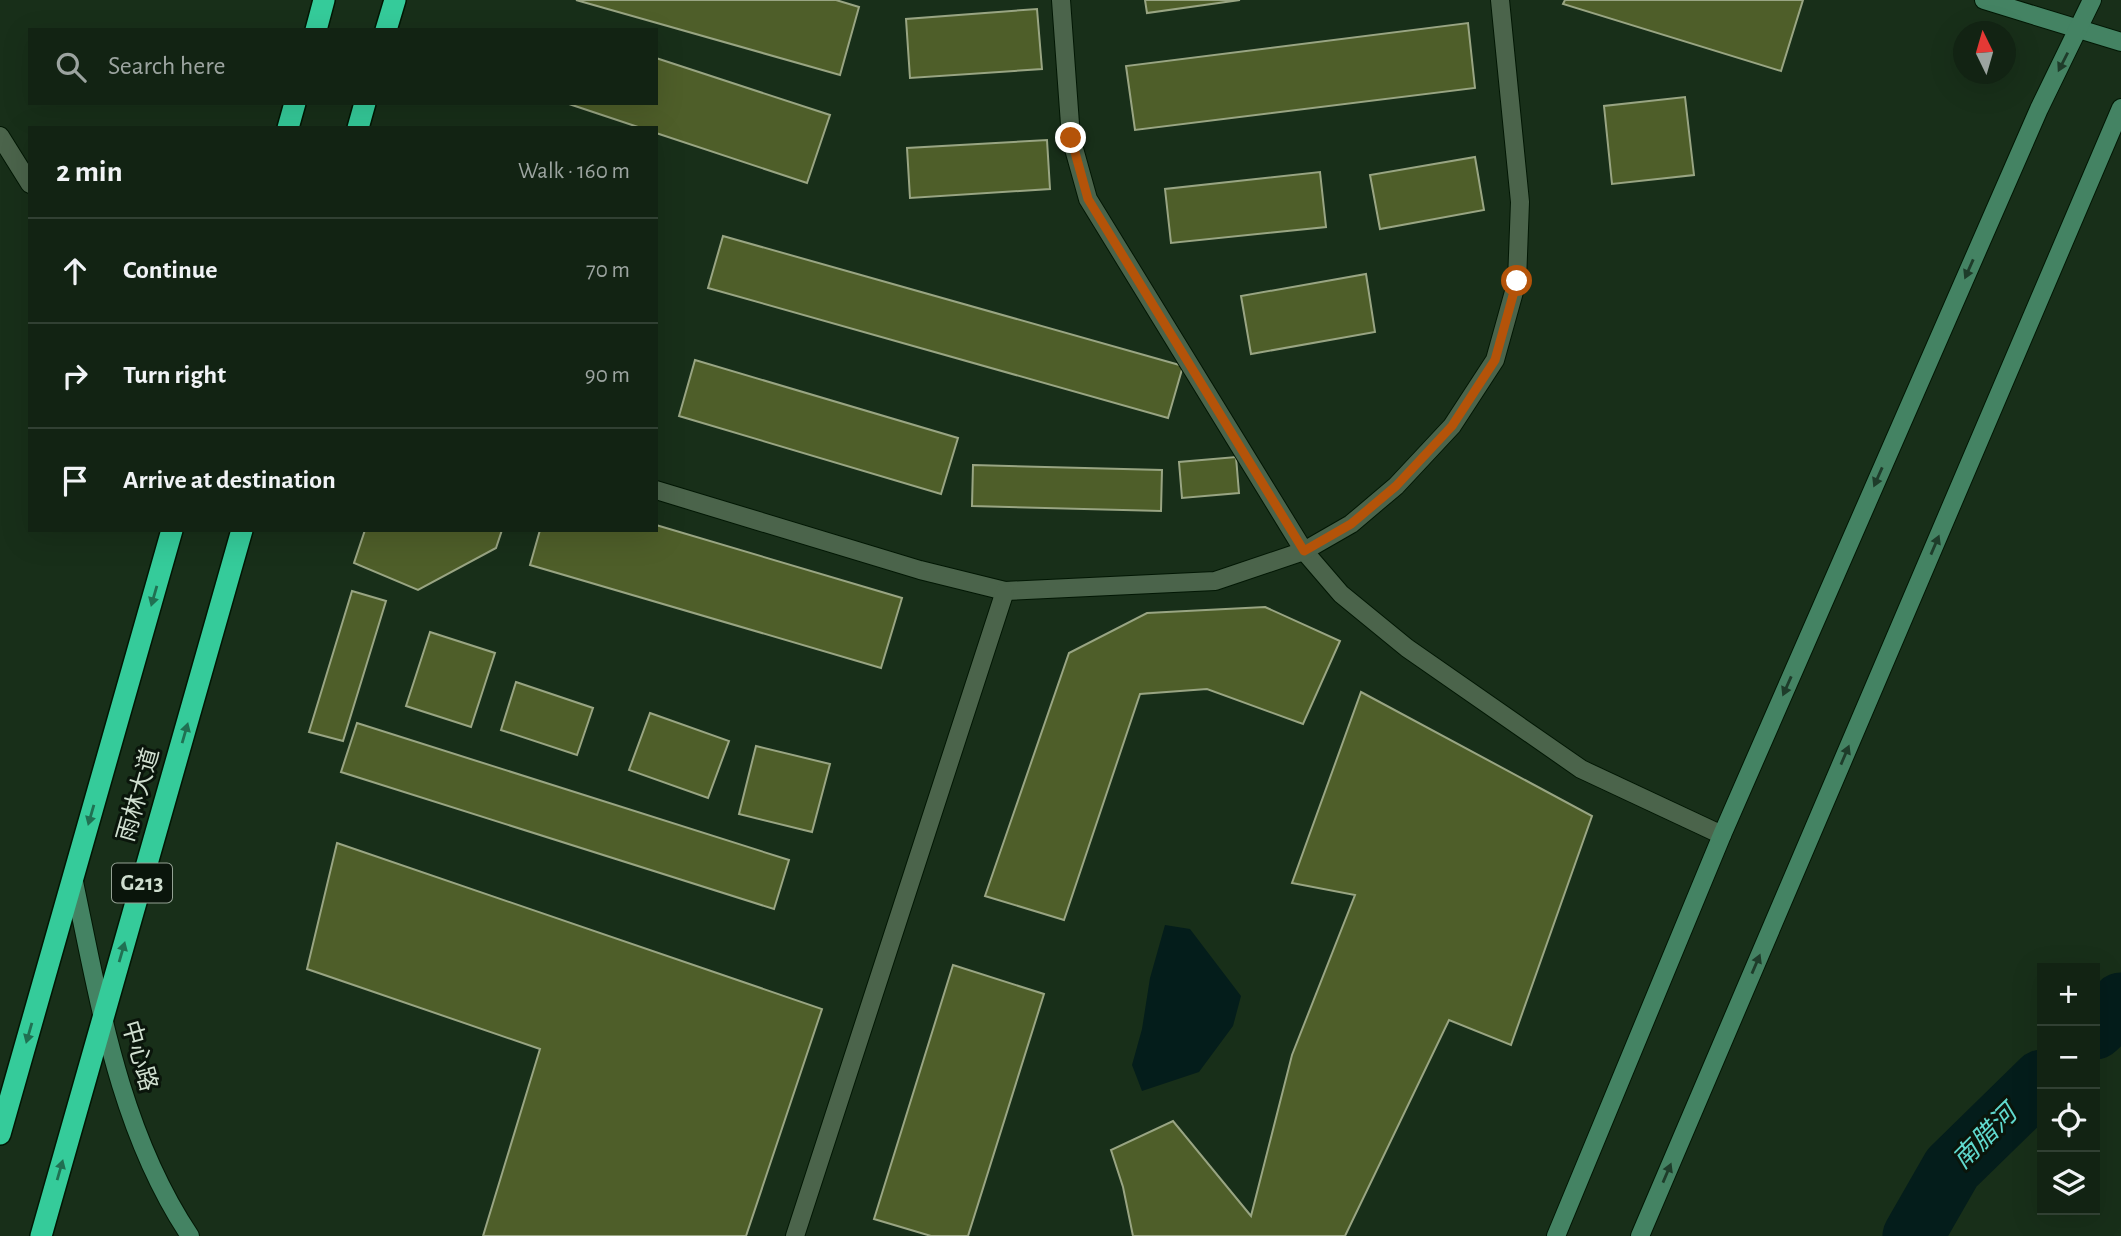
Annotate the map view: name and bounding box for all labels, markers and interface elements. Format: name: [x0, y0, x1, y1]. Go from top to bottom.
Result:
north arrow: [1953, 21, 2016, 84]
search box: [28, 28, 658, 105]
icon: search: [52, 48, 90, 86]
one-way arrow: [2057, 52, 2068, 72]
text: Search here: [108, 53, 226, 79]
route end: [1055, 122, 1086, 153]
text: 2 min: [56, 157, 123, 187]
text: Walk · 160 m: [518, 160, 630, 183]
icon: ahead: [56, 252, 94, 290]
text: Continue: [123, 257, 218, 283]
text: 70 m: [586, 259, 630, 282]
one-way arrow: [1963, 259, 1975, 279]
route start: [1501, 265, 1532, 296]
icon: right: [56, 357, 94, 395]
text: Turn right: [123, 362, 226, 388]
text: 90 m: [585, 364, 630, 387]
icon: arrive: [56, 462, 94, 500]
text: Arrive at destination: [123, 467, 336, 493]
one-way arrow: [1872, 467, 1883, 488]
one-way arrow: [1929, 535, 1940, 556]
one-way arrow: [148, 586, 158, 607]
one-way arrow: [1781, 676, 1793, 696]
one-way arrow: [180, 722, 190, 743]
one-way arrow: [1840, 744, 1851, 765]
street label: 雨林大道: [112, 745, 164, 844]
one-way arrow: [86, 804, 96, 825]
road number: G213: [112, 863, 172, 902]
one-way arrow: [118, 941, 128, 962]
one-way arrow: [1750, 954, 1762, 974]
map controls: [2037, 963, 2100, 1215]
button: +: [2037, 963, 2100, 1026]
street label: 中心路: [118, 1018, 162, 1094]
one-way arrow: [23, 1023, 33, 1044]
button: −: [2037, 1026, 2100, 1089]
button: locate: [2037, 1089, 2100, 1152]
water label: 南腊河: [1948, 1096, 2025, 1174]
button: layers: [2037, 1152, 2100, 1215]
one-way arrow: [55, 1160, 65, 1181]
one-way arrow: [1661, 1163, 1673, 1183]

